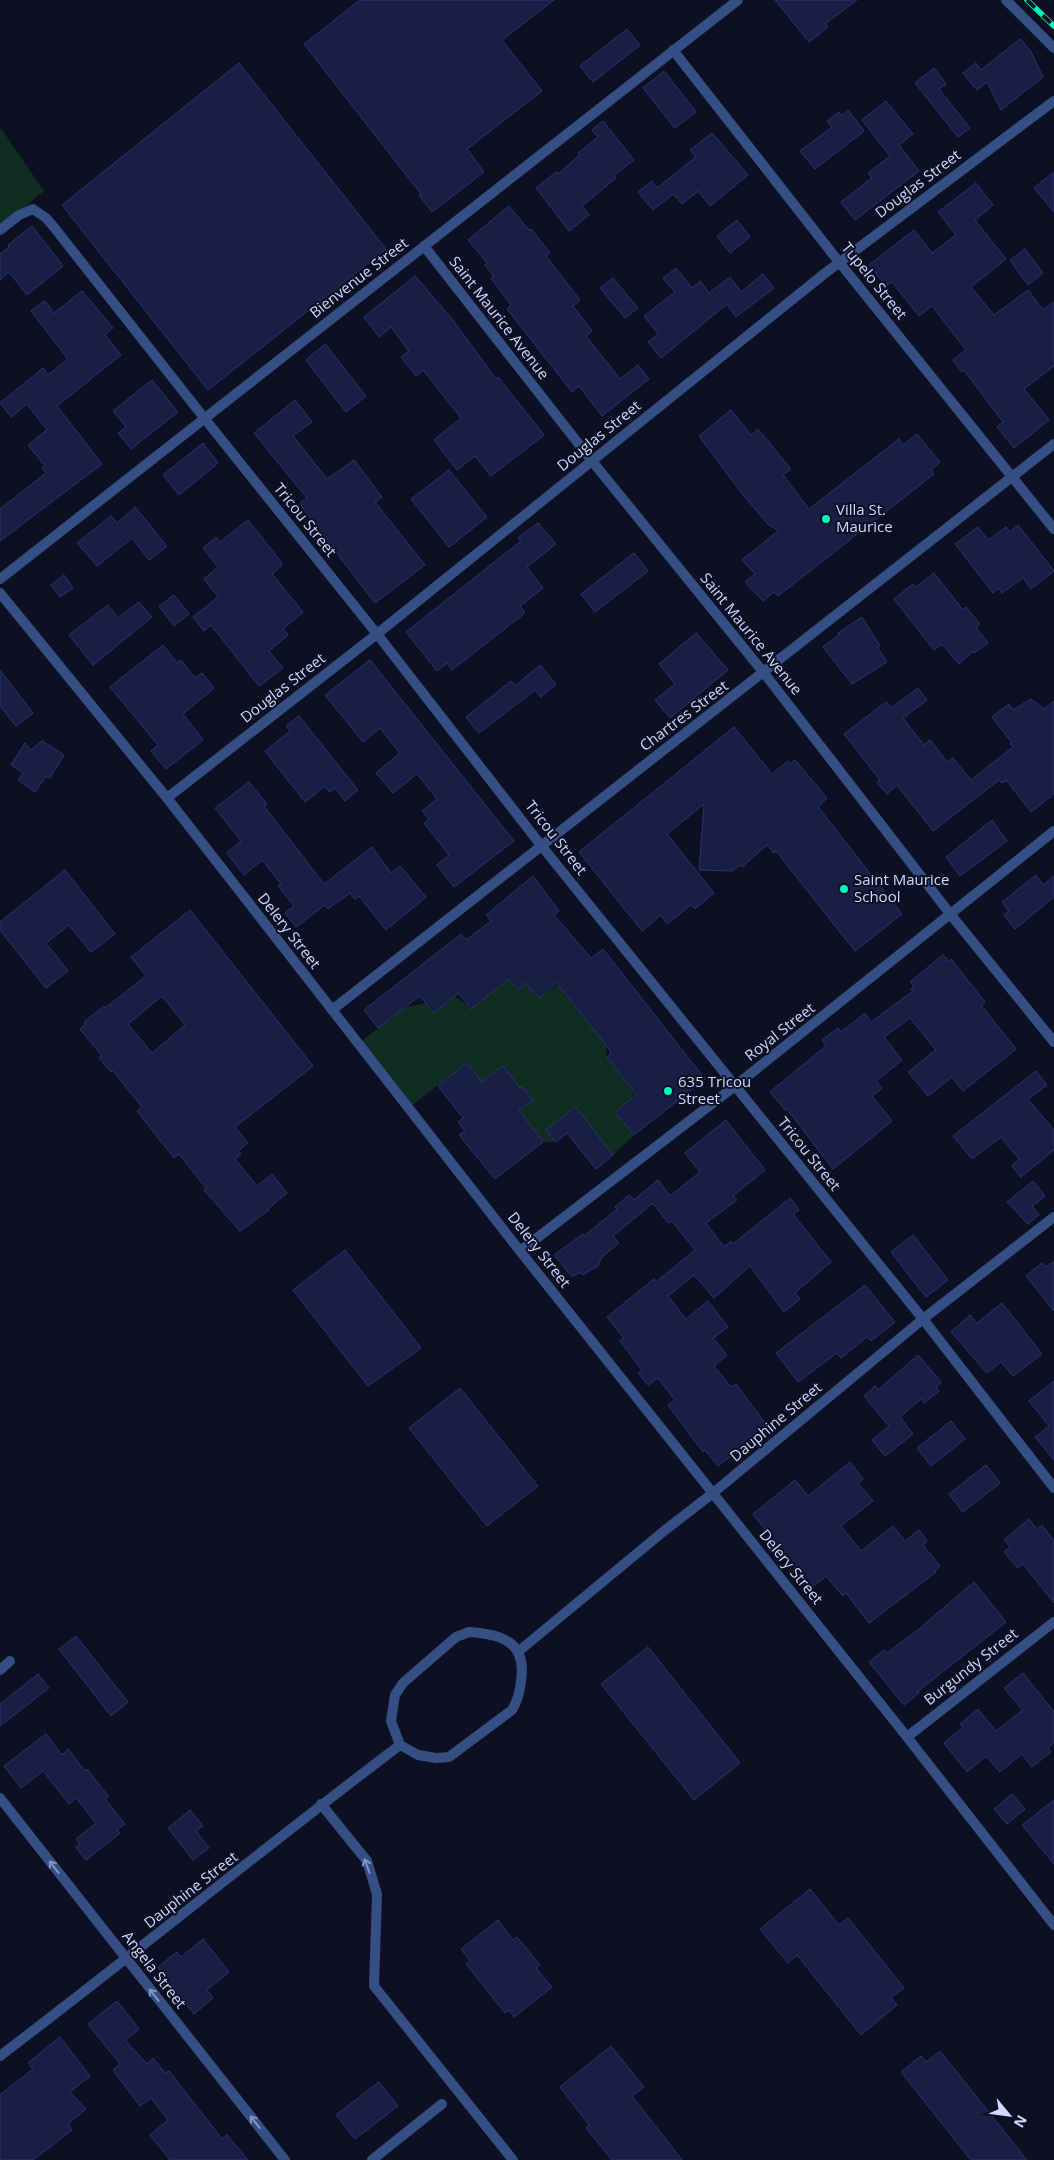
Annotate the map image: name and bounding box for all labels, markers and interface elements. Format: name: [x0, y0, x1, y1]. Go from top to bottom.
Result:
street label: Douglas Street: [871, 144, 964, 222]
street label: Bienvenue Street: [305, 233, 412, 322]
street label: Tupelo Street: [838, 238, 912, 323]
street label: Saint Maurice Avenue: [445, 252, 554, 383]
street label: Douglas Street: [552, 395, 644, 475]
street label: Tricou Street: [270, 478, 342, 560]
place label: Villa St. Maurice: [836, 499, 893, 536]
marker: Villa St. Maurice: [820, 513, 832, 525]
street label: Saint Maurice Avenue: [696, 568, 807, 699]
street label: Douglas Street: [236, 648, 329, 727]
street label: Chartres Street: [635, 675, 732, 755]
street label: Tricou Street: [521, 796, 592, 879]
place label: Saint Maurice School: [854, 869, 949, 906]
marker: Saint Maurice School: [838, 883, 850, 895]
street label: Delery Street: [254, 888, 326, 972]
street label: Royal Street: [740, 998, 819, 1065]
place label: 635 Tricou Street: [678, 1071, 751, 1108]
marker: 635 Tricou Street: [662, 1085, 674, 1097]
street label: Tricou Street: [774, 1112, 846, 1194]
street label: Delery Street: [504, 1207, 576, 1291]
street label: Dauphine Street: [725, 1377, 825, 1466]
street label: Delery Street: [755, 1525, 828, 1608]
street label: Burgundy Street: [919, 1623, 1021, 1709]
street label: Dauphine Street: [139, 1846, 241, 1932]
one-way arrow: [362, 1859, 372, 1874]
one-way arrow: [48, 1861, 59, 1874]
street label: Angela Street: [118, 1927, 191, 2012]
one-way arrow: [149, 1988, 160, 2001]
north arrow: [984, 2090, 1034, 2140]
text: N: [1010, 2112, 1032, 2131]
one-way arrow: [250, 2116, 261, 2129]

